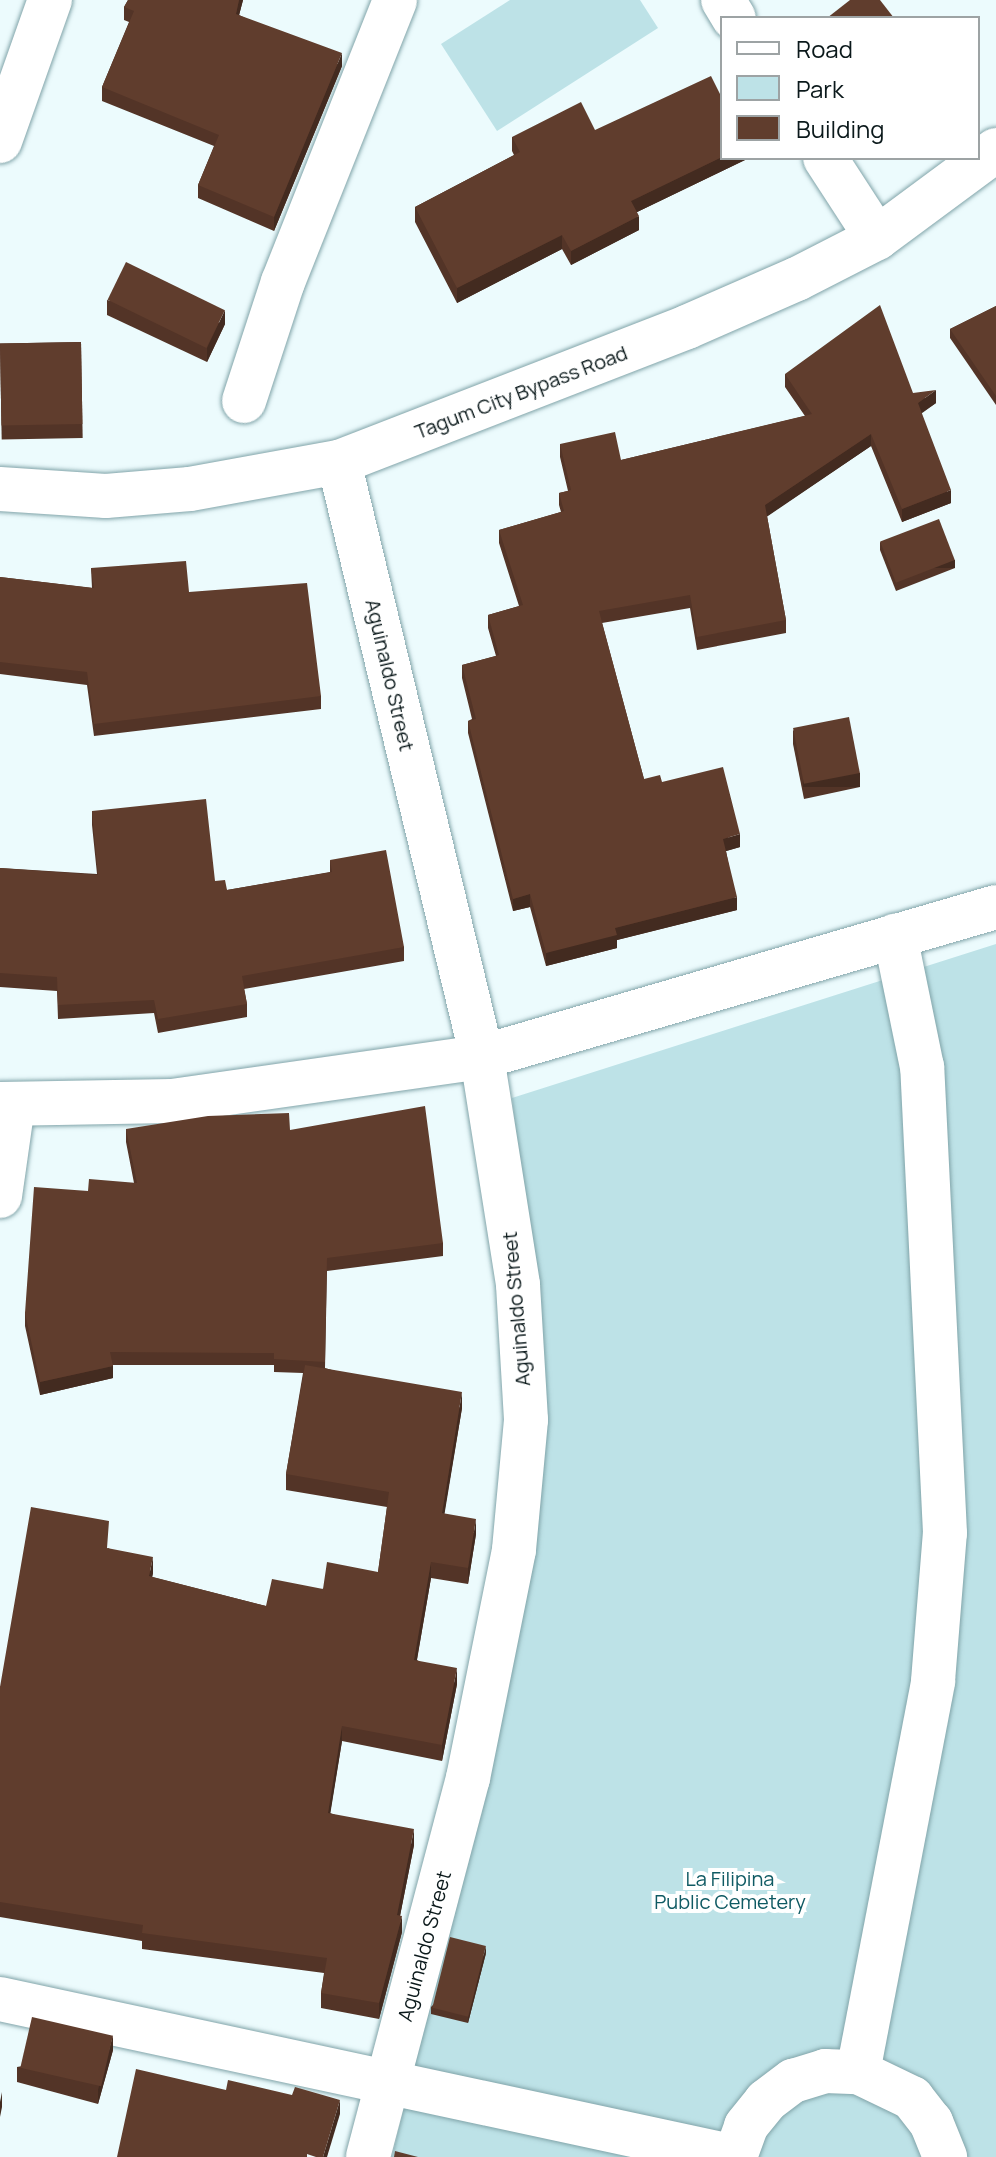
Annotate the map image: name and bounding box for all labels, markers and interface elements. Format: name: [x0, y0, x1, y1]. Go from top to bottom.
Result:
legend: [720, 16, 980, 160]
text: Road: [796, 32, 853, 65]
text: Park: [796, 72, 844, 105]
text: Building: [796, 112, 884, 145]
street label: Tagum City Bypass Road: [411, 340, 631, 444]
street label: Aguinaldo Street: [361, 597, 419, 753]
street label: Aguinaldo Street: [497, 1231, 535, 1387]
park label: La Filipina Public Cemetery: [654, 1866, 806, 1913]
street label: Aguinaldo Street: [392, 1868, 456, 2024]

